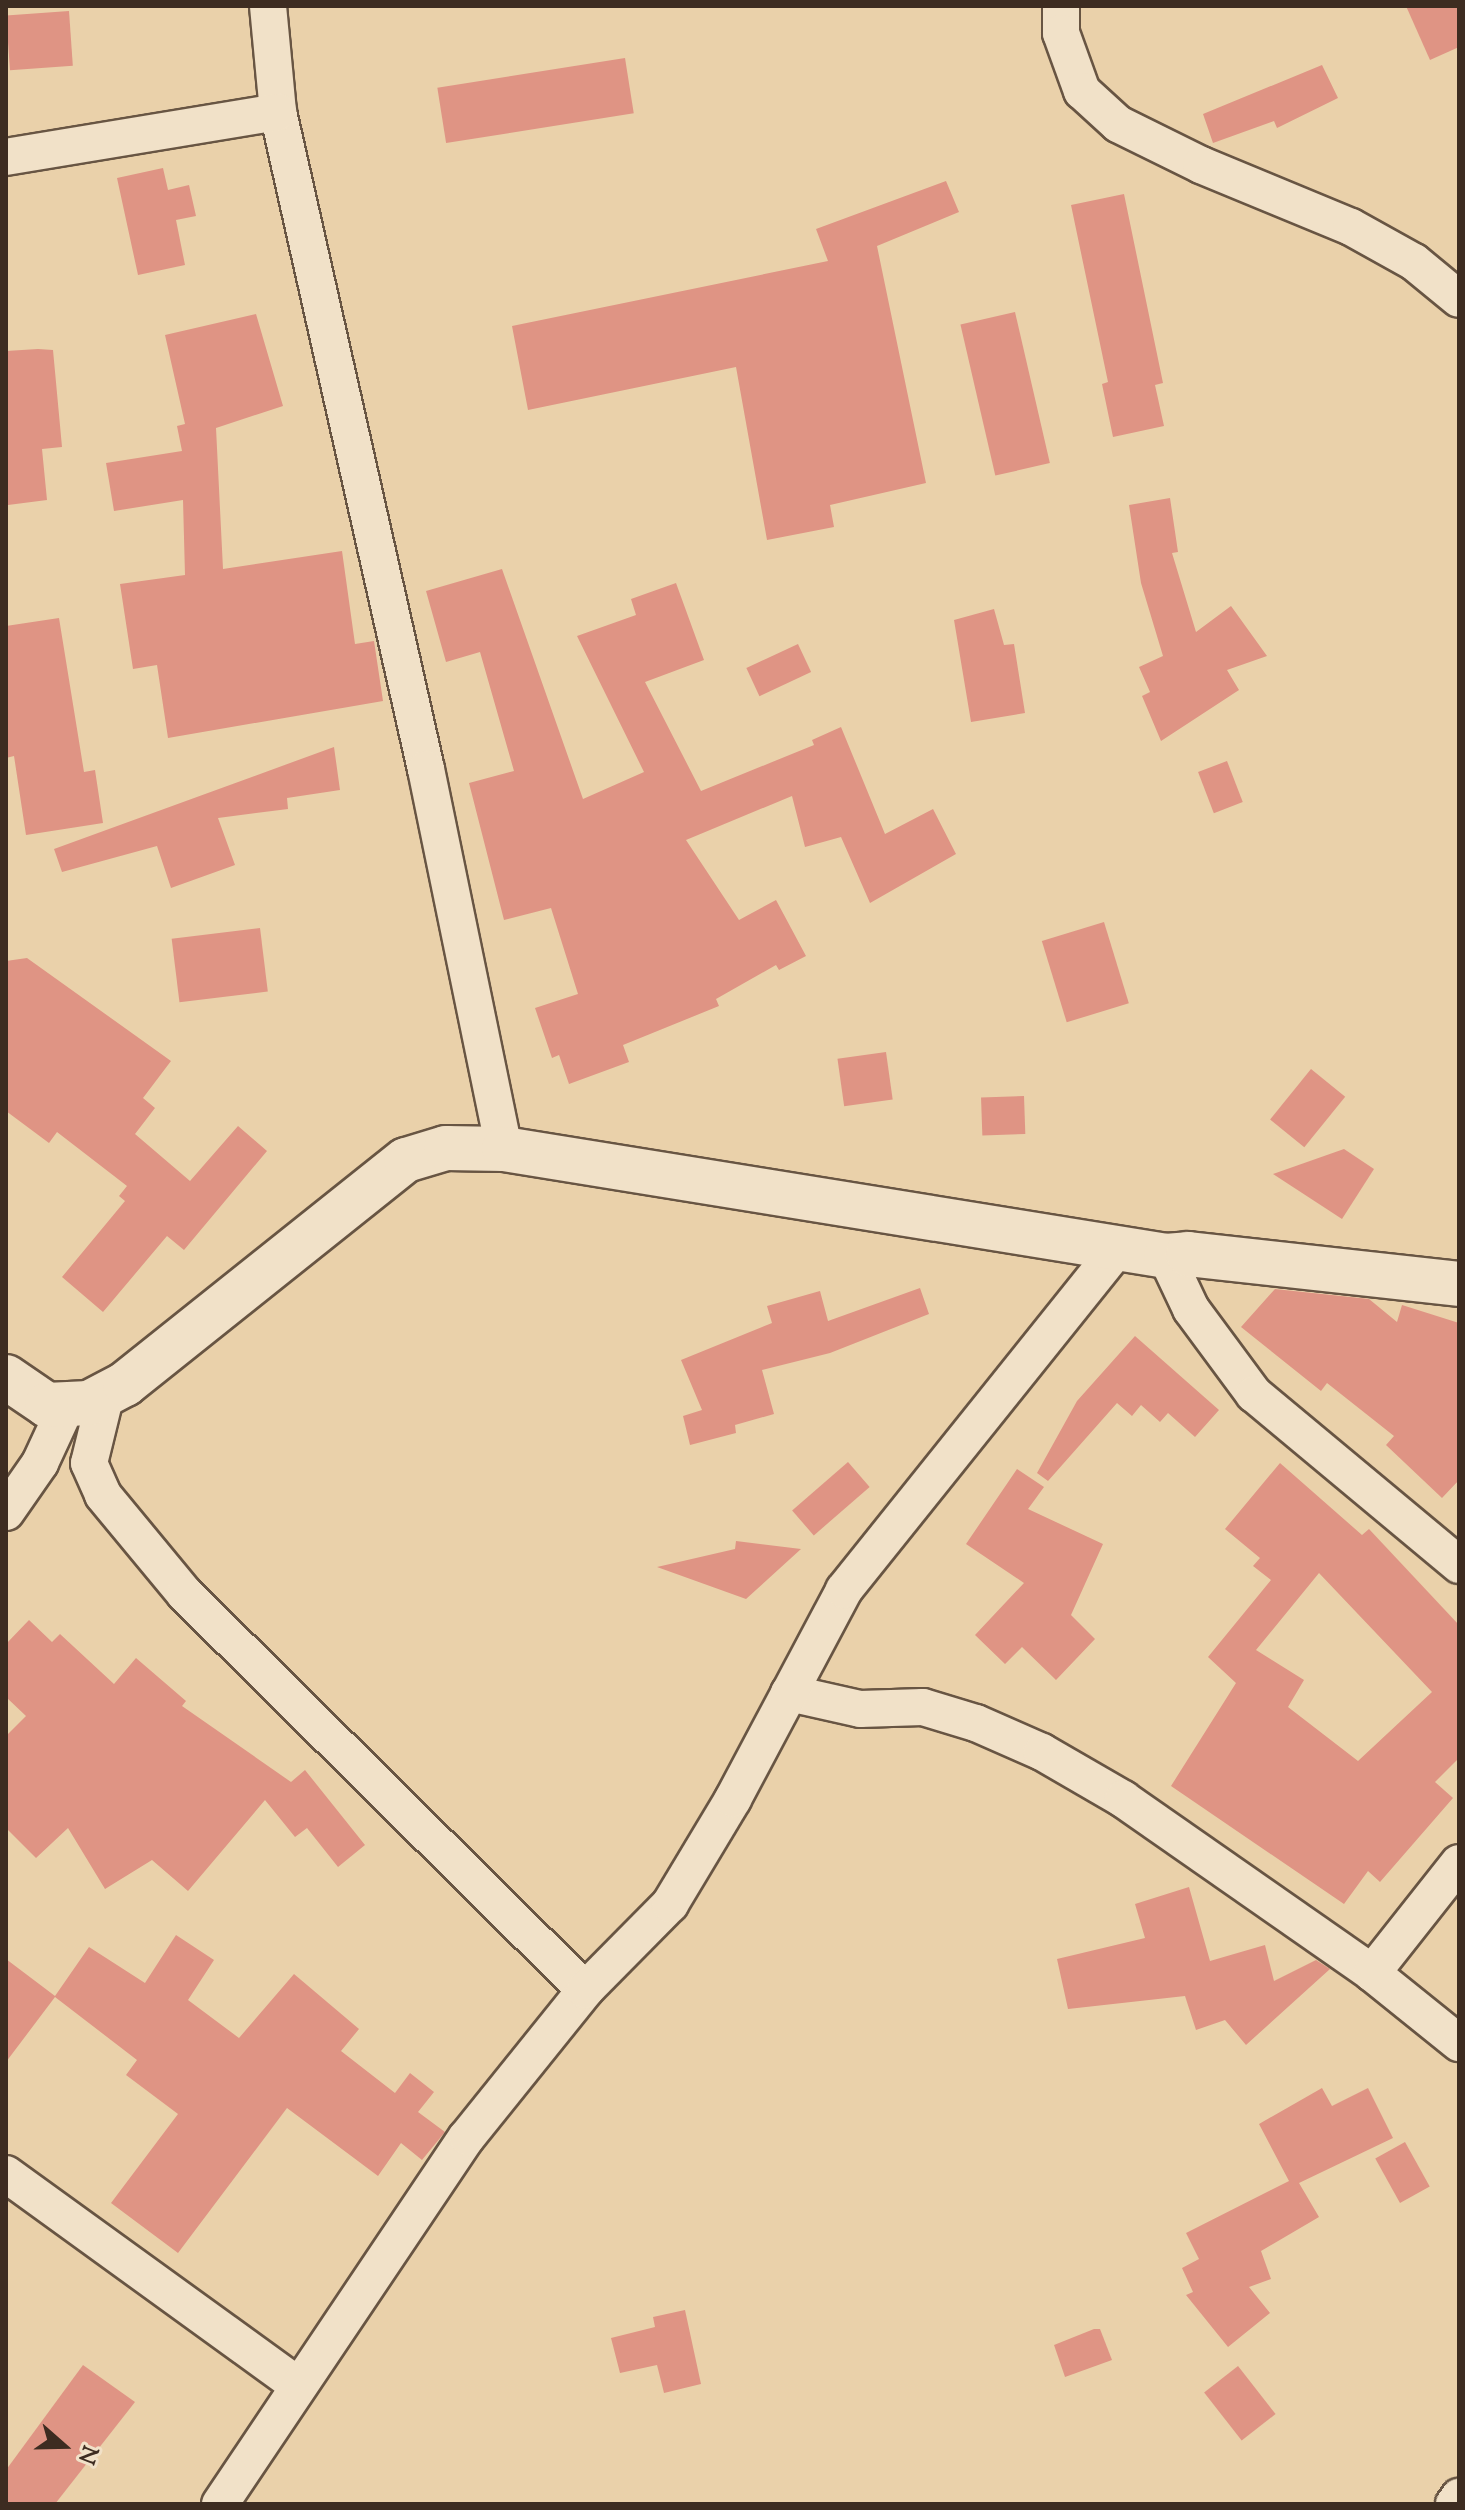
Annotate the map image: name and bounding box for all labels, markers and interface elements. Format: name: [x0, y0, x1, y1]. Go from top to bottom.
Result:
north arrow: [24, 2406, 104, 2486]
text: N: [69, 2440, 105, 2468]

